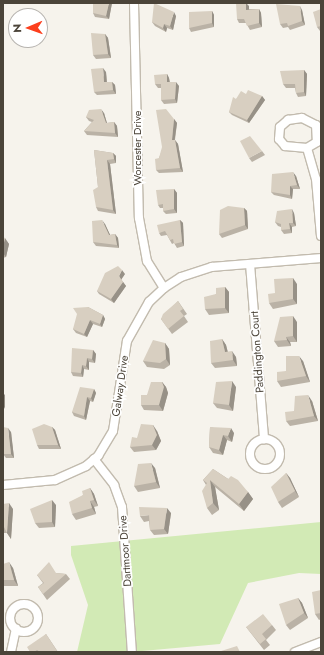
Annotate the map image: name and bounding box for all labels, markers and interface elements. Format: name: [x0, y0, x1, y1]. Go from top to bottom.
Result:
north arrow: [8, 8, 48, 48]
text: N: [9, 24, 25, 33]
street label: Worcester Drive: [130, 111, 144, 185]
street label: Paddington Court: [248, 311, 266, 393]
street label: Galway Drive: [109, 355, 131, 417]
street label: Dartmoor Drive: [116, 515, 134, 587]

